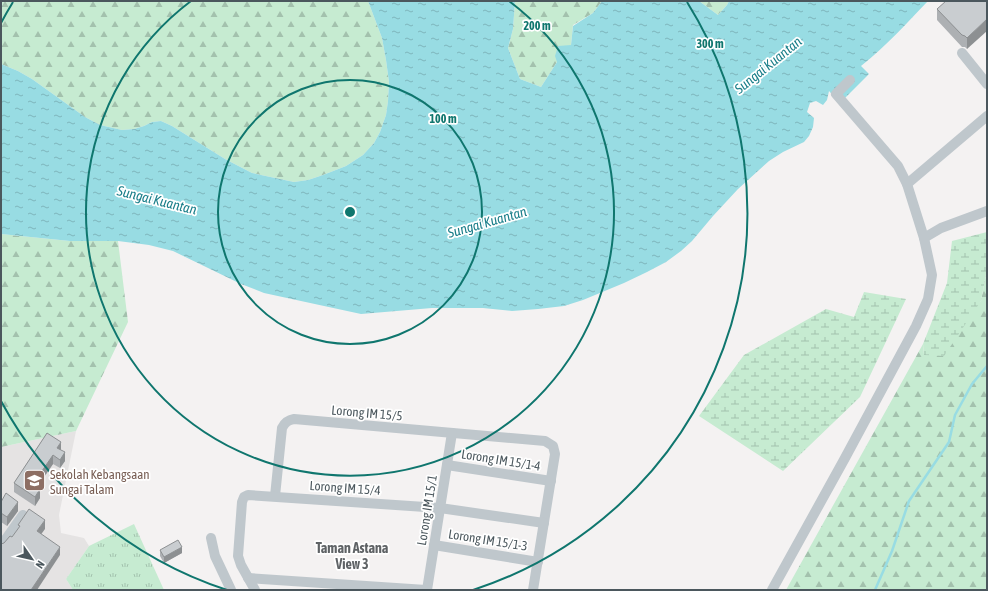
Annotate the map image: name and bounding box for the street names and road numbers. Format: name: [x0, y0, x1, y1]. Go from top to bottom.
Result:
street label: Lorong IM 15/5: [331, 402, 403, 424]
street label: Lorong IM 15/1-4: [460, 446, 542, 474]
street label: Lorong IM 15/1: [414, 474, 440, 546]
street label: Lorong IM 15/4: [309, 478, 381, 498]
street label: Lorong IM 15/1-3: [447, 526, 529, 554]

